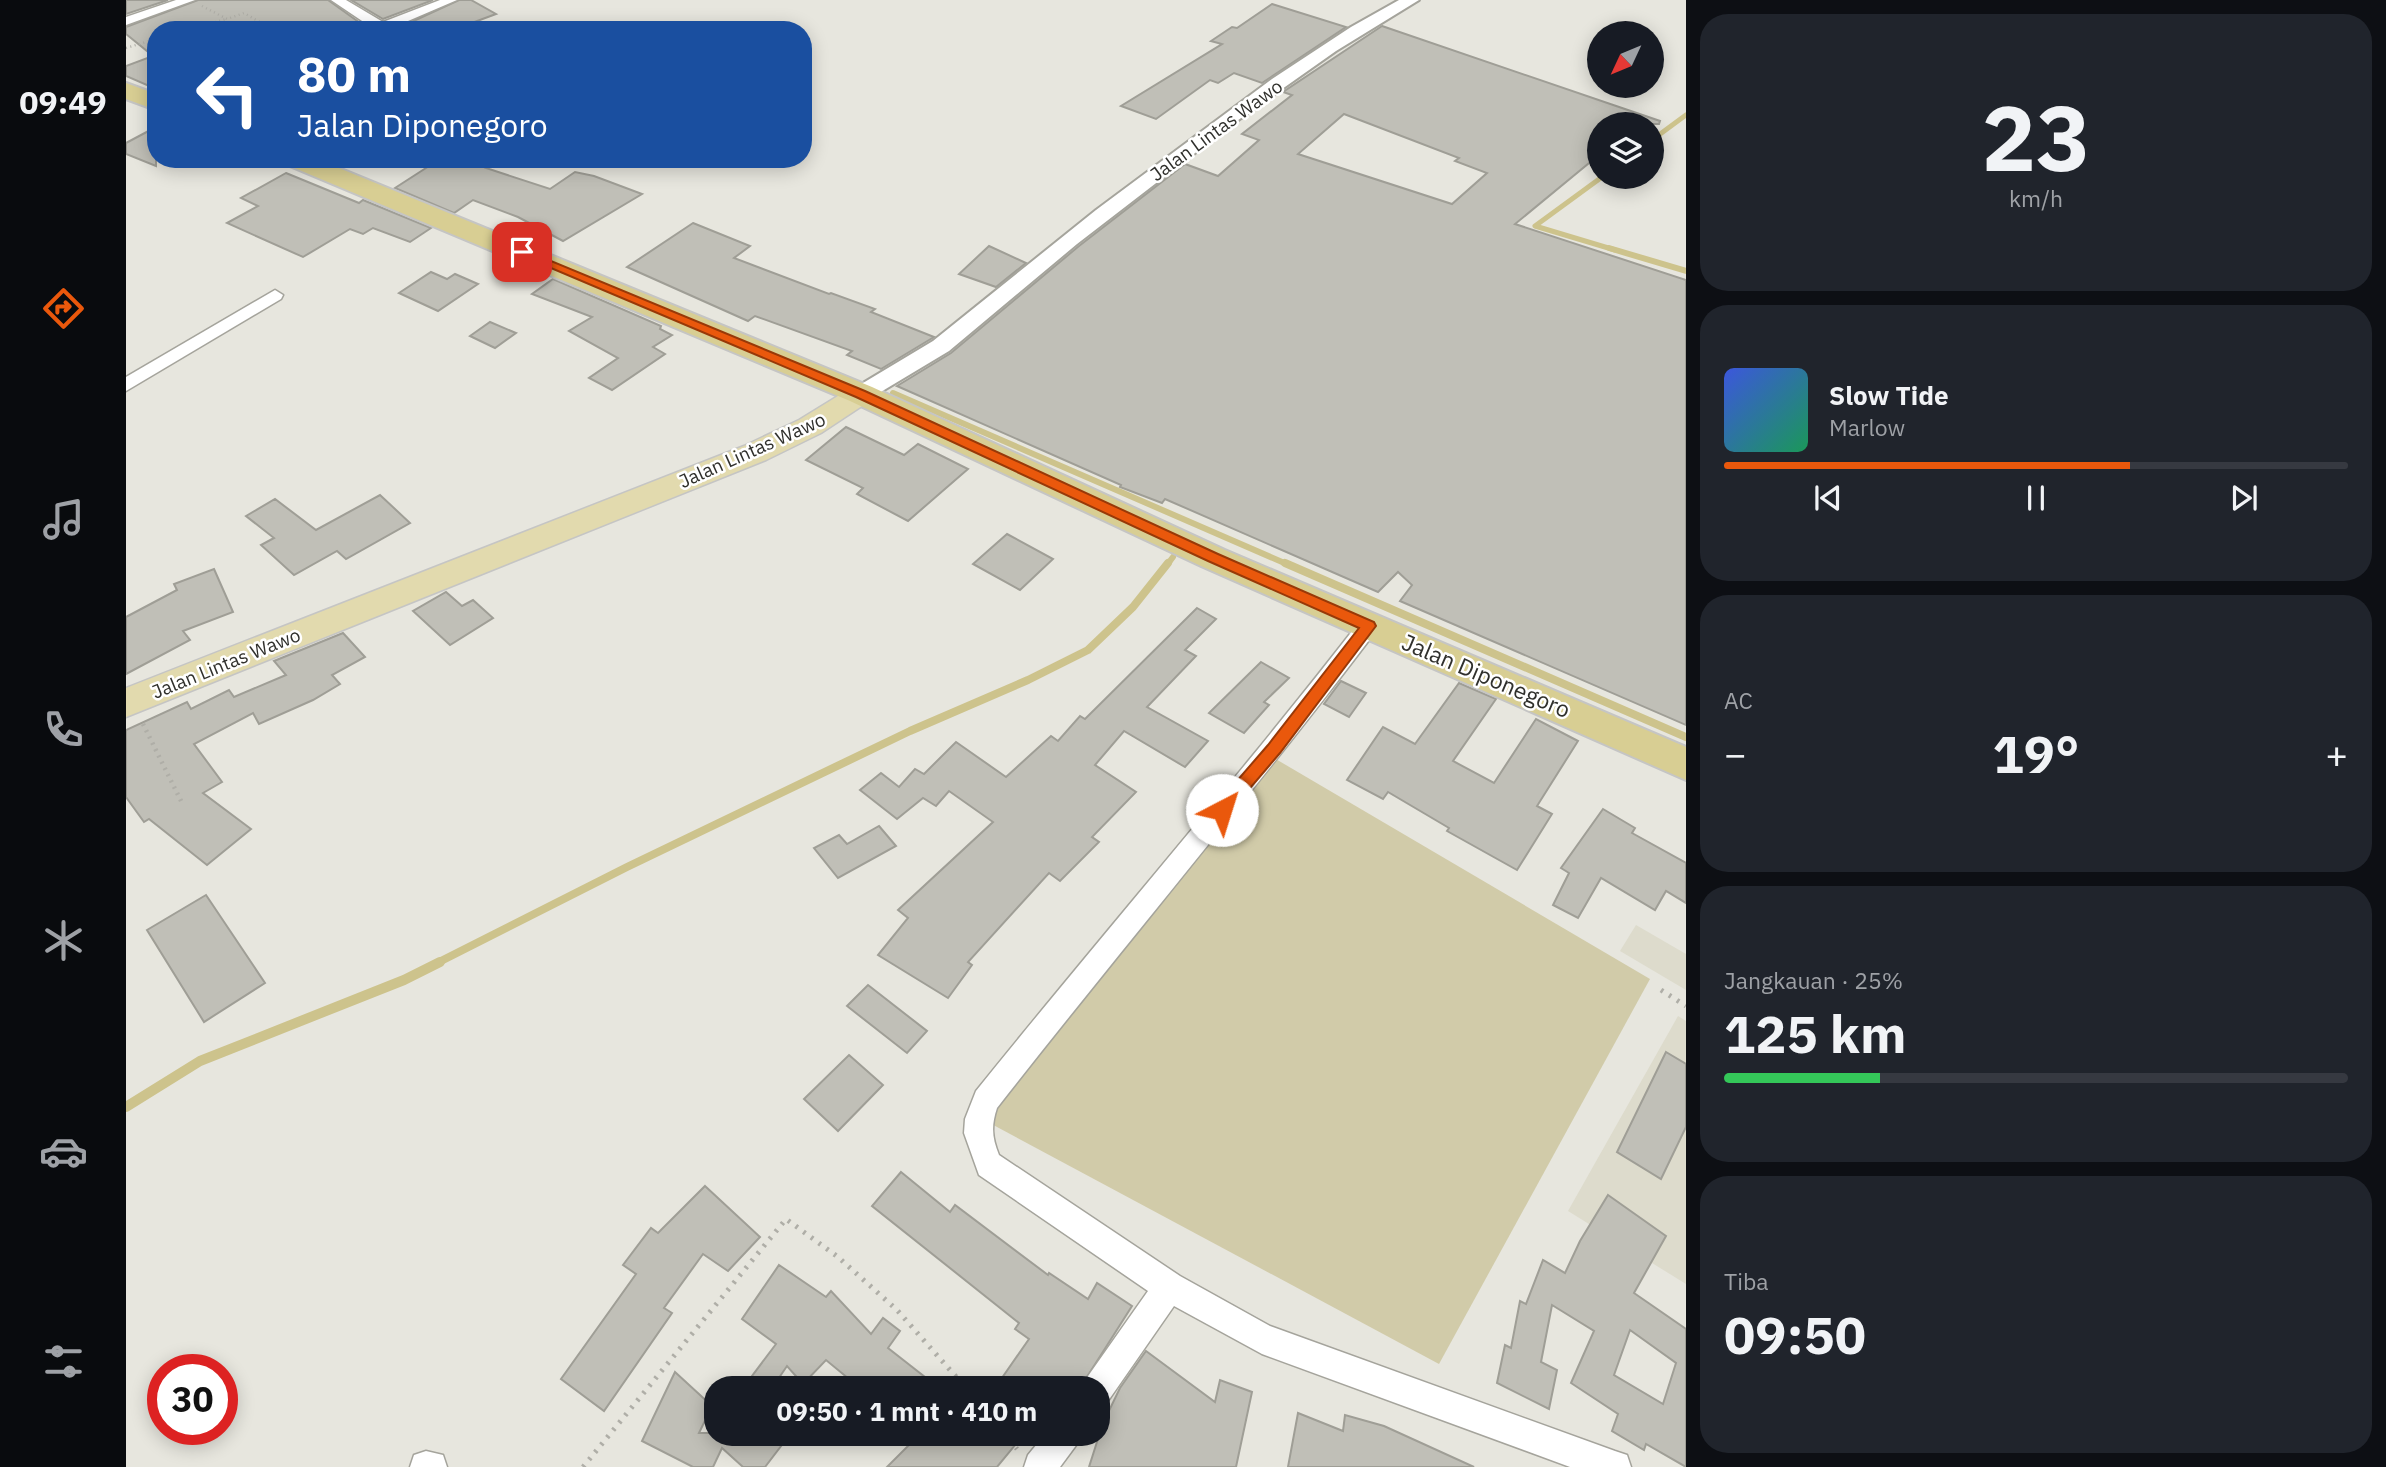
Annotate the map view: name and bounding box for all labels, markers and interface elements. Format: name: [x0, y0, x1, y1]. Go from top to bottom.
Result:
north arrow: [1587, 21, 1664, 98]
map controls: [1587, 21, 1664, 189]
text: 80 m: [297, 42, 411, 105]
icon: left: [182, 49, 273, 140]
street label: Jalan Lintas Wawo: [1145, 74, 1287, 186]
text: 23: [1981, 78, 2091, 196]
text: 09:49: [19, 81, 107, 123]
text: Jalan Diponegoro: [297, 104, 548, 146]
button: layers: [1587, 112, 1664, 189]
text: km/h: [2009, 183, 2063, 213]
pin: [492, 222, 552, 282]
icon: arrive: [503, 233, 541, 271]
icon: directions: [39, 284, 88, 333]
text: Slow Tide: [1829, 378, 1949, 412]
street label: Jalan Lintas Wawo: [675, 407, 829, 493]
text: Marlow: [1829, 412, 1905, 442]
icon: previous: [1809, 479, 1847, 517]
icon: pause: [2017, 479, 2055, 517]
icon: next: [2225, 479, 2263, 517]
icon: music: [39, 495, 88, 544]
street label: Jalan Lintas Wawo: [148, 622, 304, 704]
street label: Jalan Diponegoro: [1398, 626, 1575, 724]
text: AC: [1724, 685, 1753, 715]
icon: phone: [39, 705, 88, 754]
text: 19°: [1993, 720, 2079, 787]
text: −: [1724, 729, 1747, 778]
text: +: [2325, 729, 2348, 778]
position arrow: [1185, 773, 1259, 847]
icon: climate: [39, 916, 88, 965]
text: Jangkauan · 25%: [1724, 965, 1903, 995]
text: 125 km: [1724, 1000, 1906, 1067]
icon: car: [39, 1127, 88, 1176]
text: Tiba: [1724, 1266, 1769, 1296]
text: 09:50: [1724, 1301, 1866, 1368]
icon: filters: [39, 1337, 88, 1386]
speed limit sign: 30: [147, 1354, 238, 1445]
text: 09:50 · 1 mnt · 410 m: [777, 1394, 1037, 1428]

